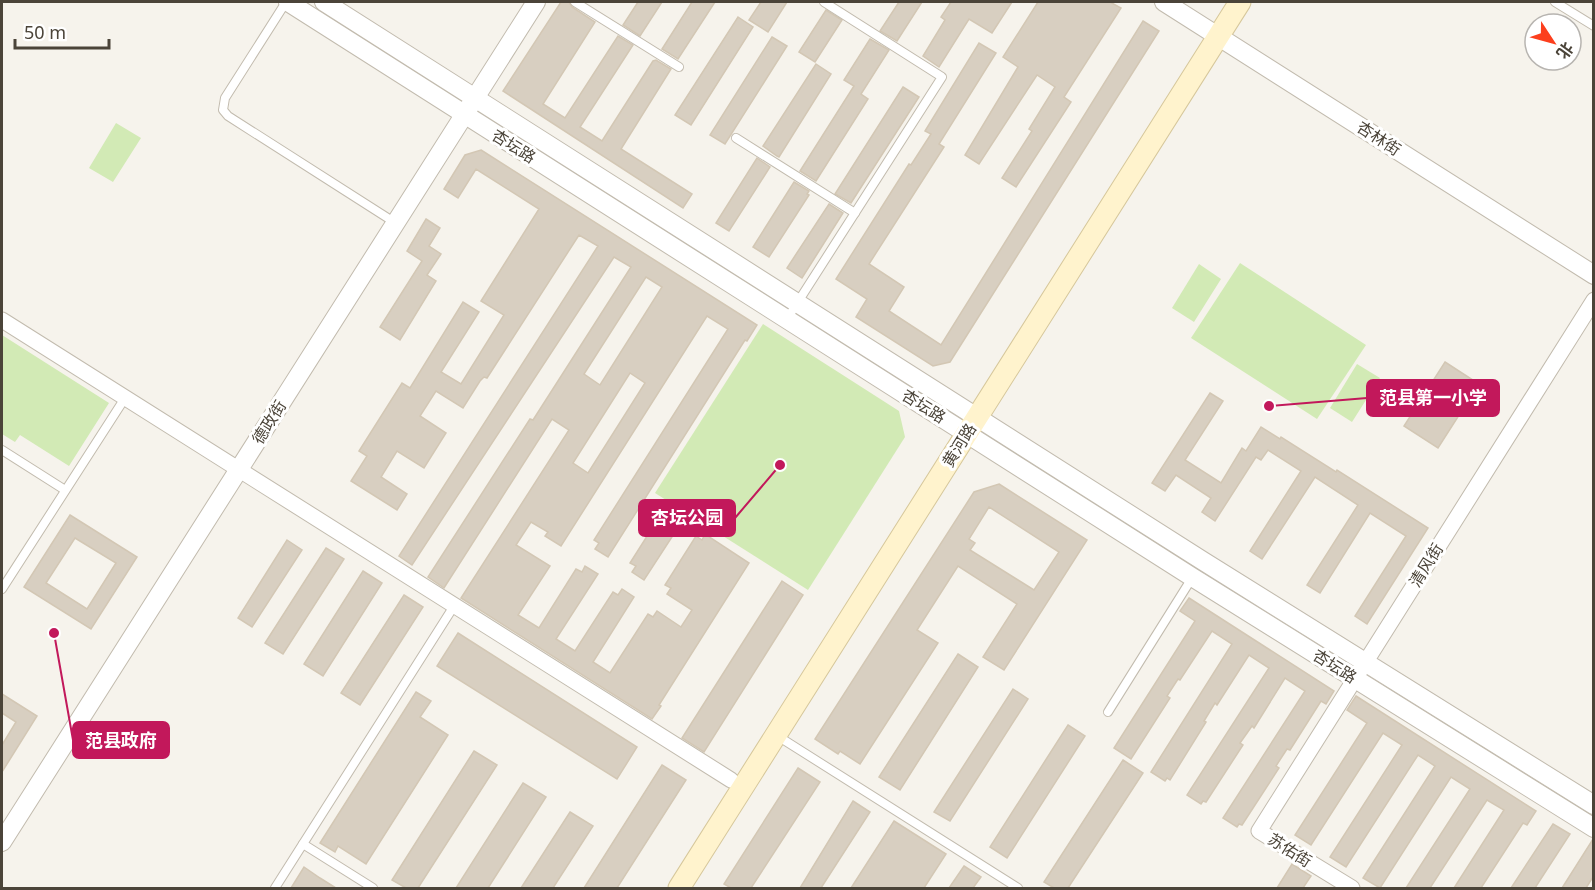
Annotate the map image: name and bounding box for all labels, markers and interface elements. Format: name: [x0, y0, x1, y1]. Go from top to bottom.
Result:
scale bar: [15, 12, 110, 50]
north arrow: [1523, 12, 1583, 72]
text: 50 m: [24, 20, 66, 44]
text: 北: [1552, 38, 1579, 64]
street label: 杏林街: [1353, 116, 1405, 160]
street label: 杏坛路: [488, 124, 540, 168]
callout: 范县第一小学: [1367, 380, 1499, 416]
street label: 杏坛路: [898, 384, 950, 428]
text: 范县第一小学: [1379, 385, 1487, 409]
street label: 德政街: [247, 396, 291, 448]
street label: 黄河路: [937, 419, 981, 471]
callout: 杏坛公园: [639, 500, 735, 536]
text: 杏坛公园: [651, 505, 723, 529]
street label: 清风街: [1404, 539, 1448, 591]
street label: 杏坛路: [1309, 644, 1361, 688]
callout: 范县政府: [73, 722, 169, 758]
text: 范县政府: [85, 728, 157, 752]
street label: 苏佑街: [1264, 828, 1316, 872]

